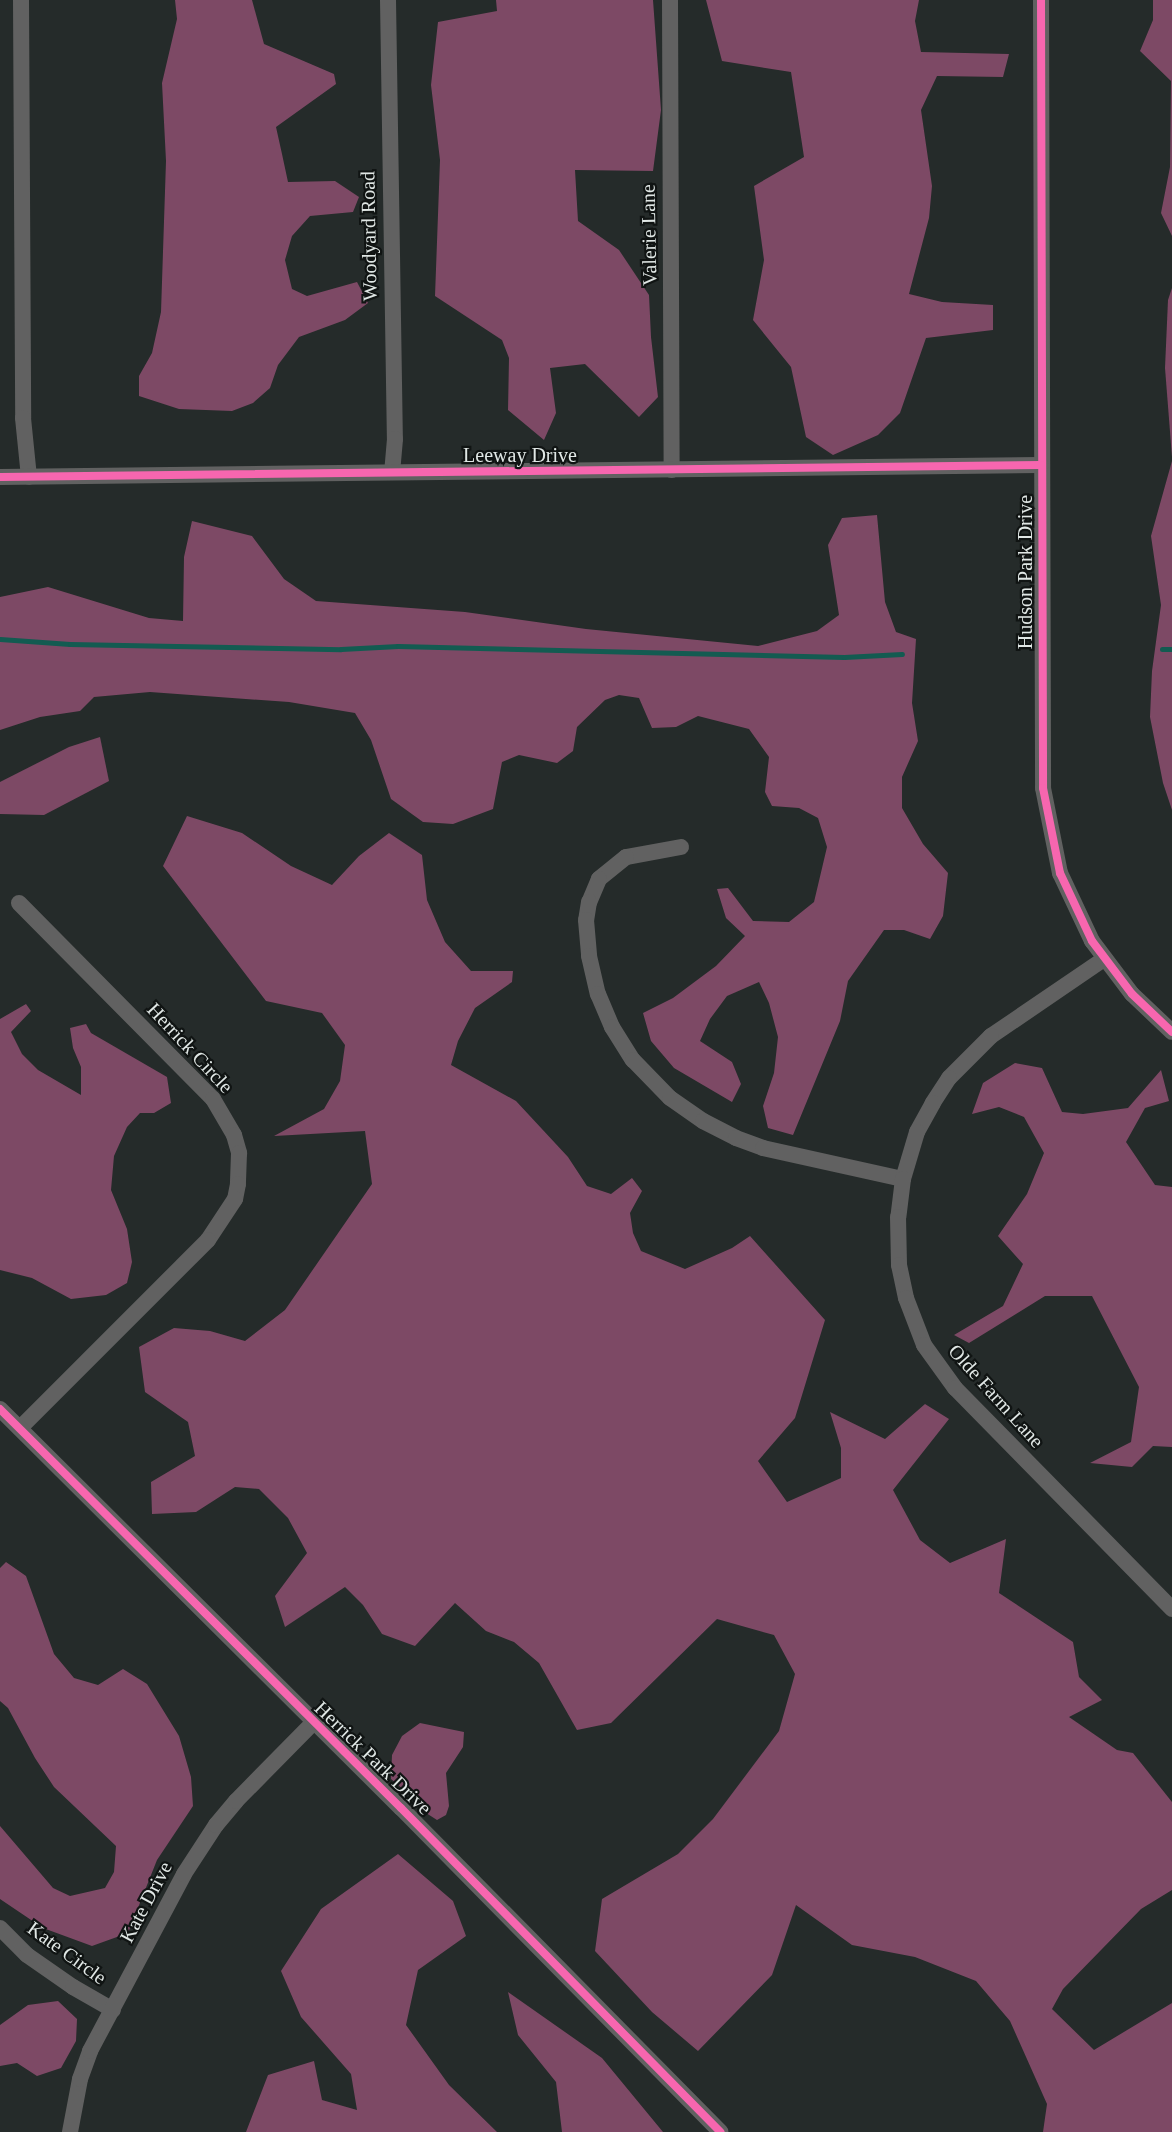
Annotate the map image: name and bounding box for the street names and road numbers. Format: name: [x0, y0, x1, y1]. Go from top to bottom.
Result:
street label: Woodyard Road: [356, 171, 382, 301]
street label: Valerie Lane: [636, 184, 662, 286]
street label: Leeway Drive: [463, 443, 577, 467]
street label: Hudson Park Drive: [1013, 495, 1037, 649]
street label: Herrick Circle: [142, 998, 238, 1098]
street label: Olde Farm Lane: [943, 1339, 1049, 1453]
street label: Herrick Park Drive: [310, 1696, 436, 1820]
street label: Kate Drive: [115, 1857, 177, 1947]
street label: Kate Circle: [23, 1916, 111, 1990]

